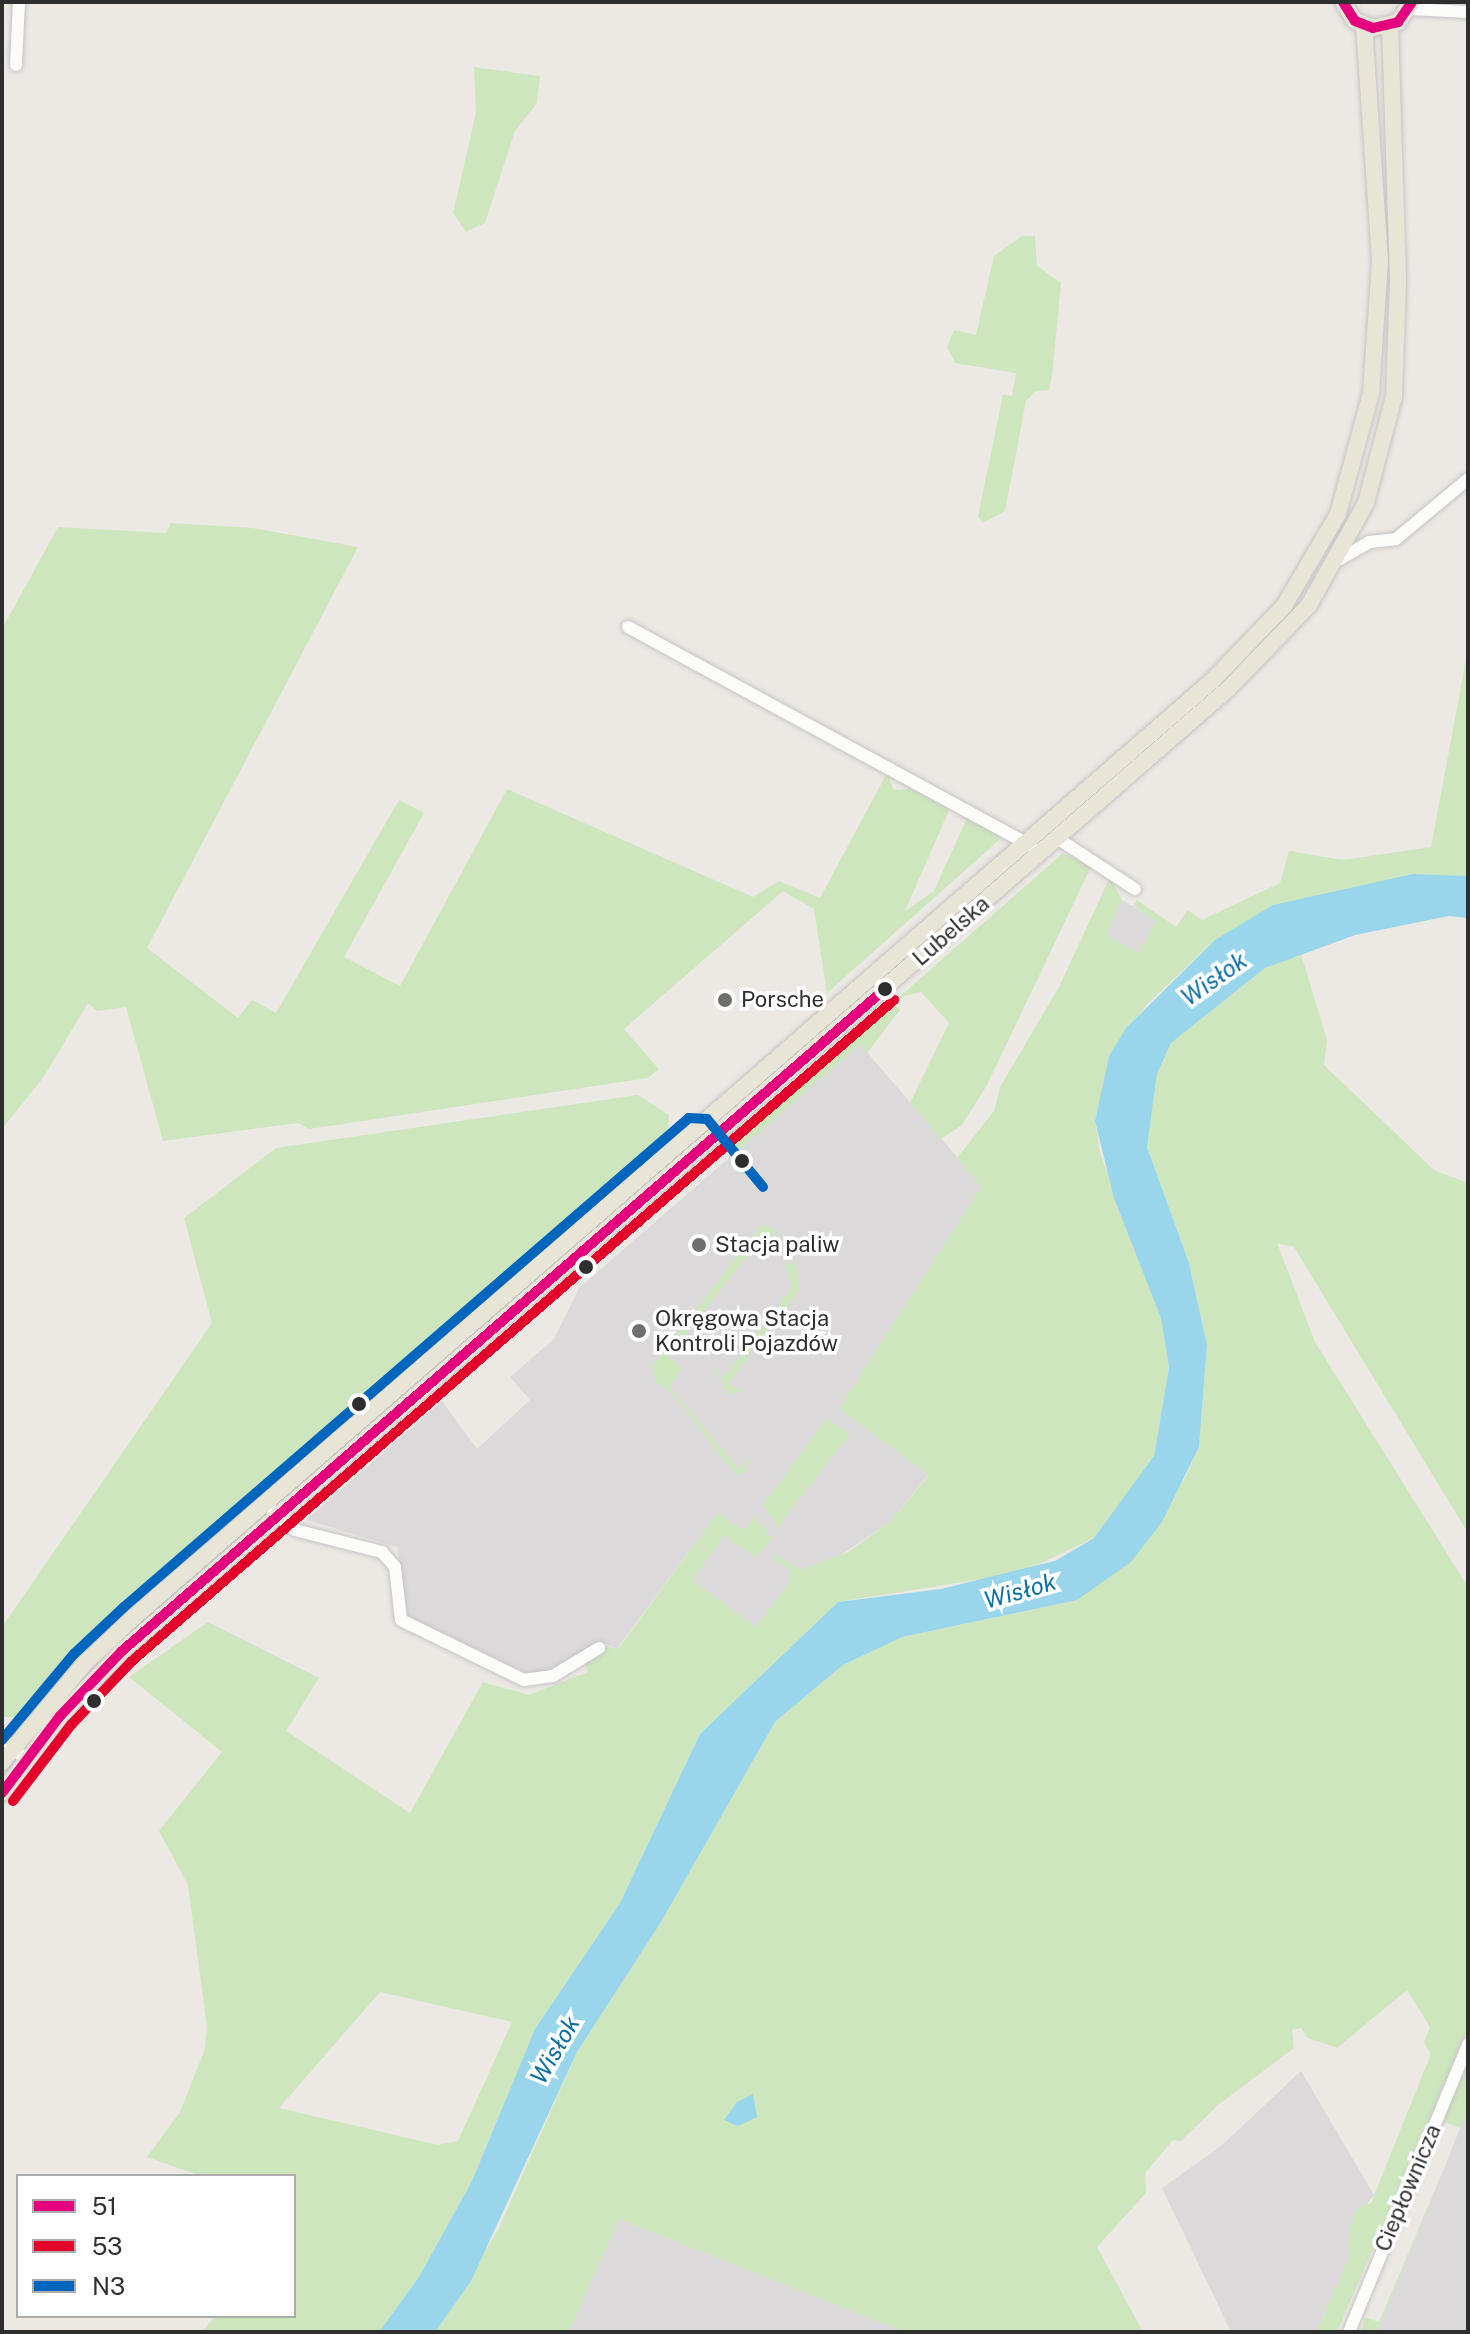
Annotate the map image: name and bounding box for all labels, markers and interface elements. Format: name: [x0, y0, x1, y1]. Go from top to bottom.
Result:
street label: Lubelska: [907, 891, 995, 971]
water label: Wisłok: [1176, 946, 1252, 1012]
unlabelled marker: [877, 981, 893, 997]
place label: Porsche: [741, 987, 824, 1013]
marker: Porsche: [716, 991, 734, 1009]
unlabelled marker: [734, 1153, 750, 1169]
place label: Stacja paliw: [715, 1232, 839, 1258]
marker: Stacja paliw: [690, 1236, 708, 1254]
unlabelled marker: [578, 1259, 594, 1275]
place label: Okręgowa Stacja Kontroli Pojazdów: [655, 1305, 838, 1356]
marker: Okręgowa Stacja Kontroli Pojazdów: [630, 1322, 648, 1340]
unlabelled marker: [351, 1396, 367, 1412]
water label: Wisłok: [981, 1567, 1059, 1615]
unlabelled marker: [86, 1693, 102, 1709]
water label: Wisłok: [524, 2011, 586, 2089]
street label: Ciepłownicza: [1369, 2120, 1447, 2256]
legend: [16, 2174, 296, 2318]
text: 51: [92, 2192, 117, 2220]
text: 53: [92, 2232, 123, 2260]
text: N3: [92, 2272, 125, 2300]

